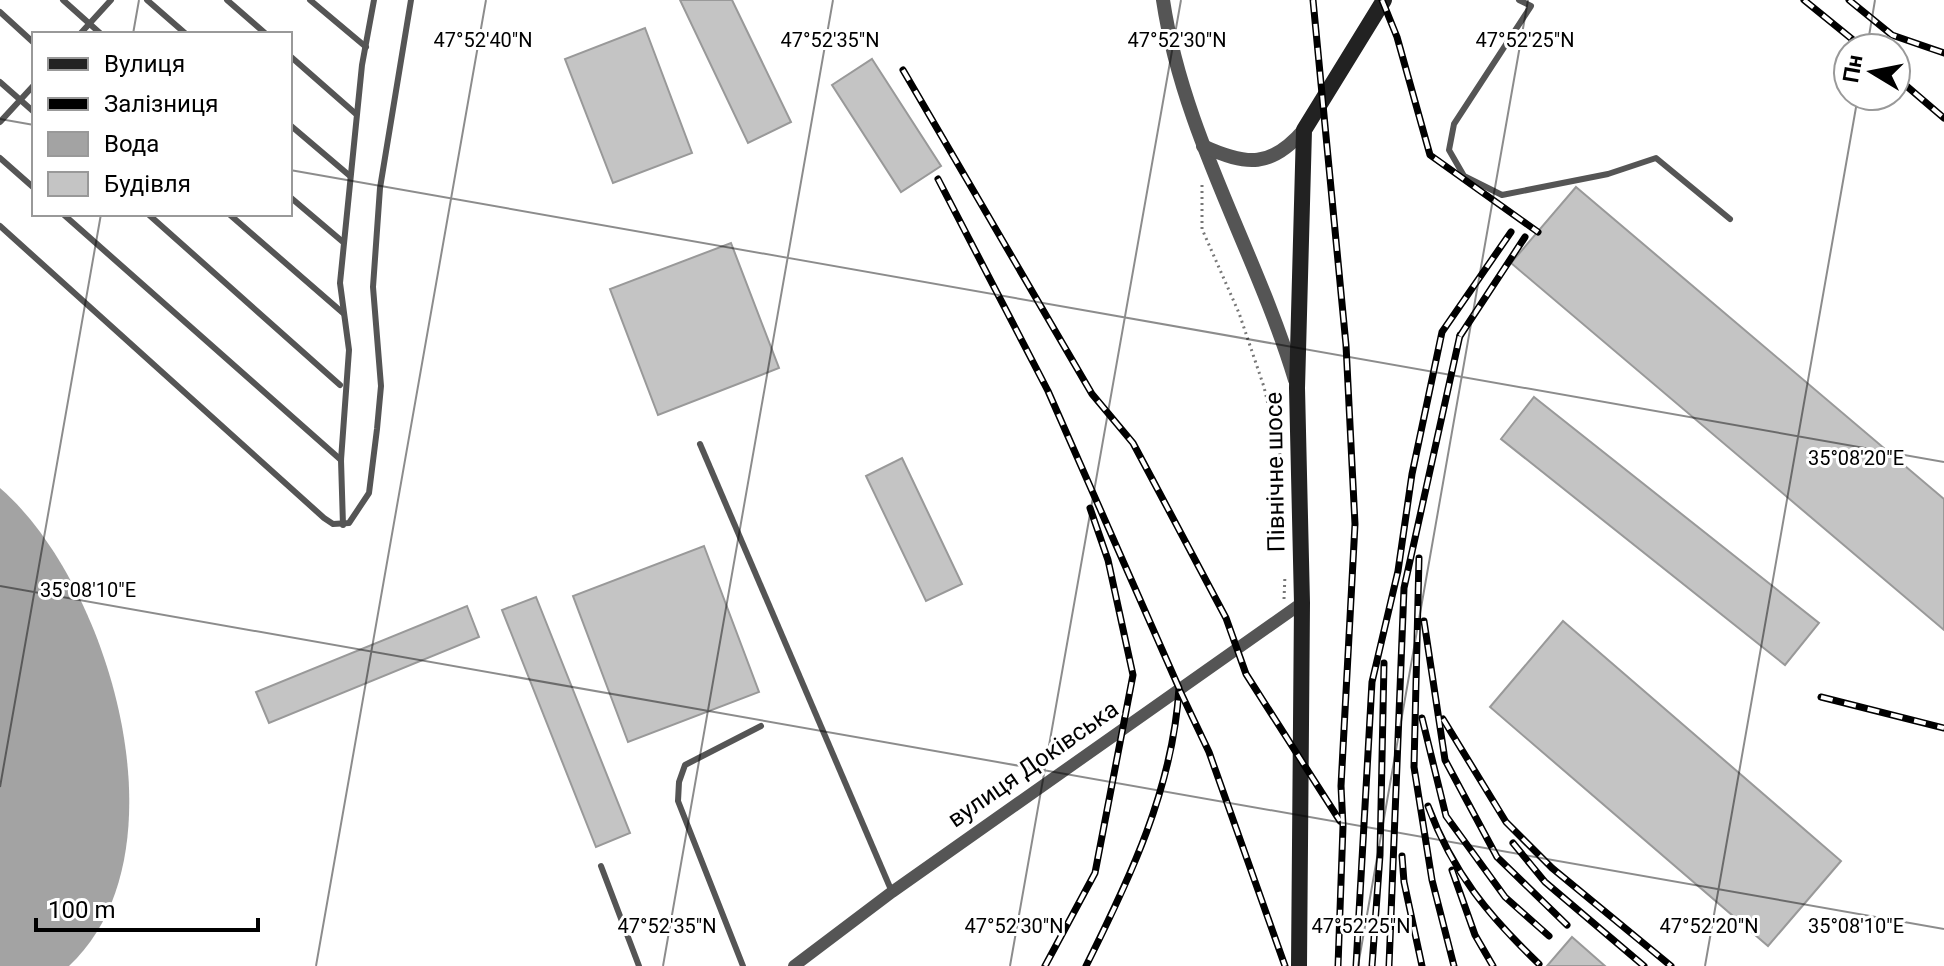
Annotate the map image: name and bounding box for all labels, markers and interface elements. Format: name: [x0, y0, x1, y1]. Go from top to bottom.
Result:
text: 47°52'40"N: [433, 28, 533, 52]
text: 47°52'35"N: [780, 28, 880, 52]
text: 47°52'30"N: [1127, 28, 1227, 52]
text: 47°52'25"N: [1475, 28, 1575, 52]
legend: [32, 32, 292, 216]
north arrow: [1832, 32, 1912, 112]
text: Вулиця: [104, 50, 185, 78]
text: Пн: [1838, 53, 1868, 85]
text: Залізниця: [104, 90, 218, 118]
text: Вода: [104, 130, 159, 158]
text: Будівля: [104, 170, 191, 198]
street label: Північне шосе: [1260, 392, 1290, 552]
text: 35°08'20"E: [1808, 446, 1904, 470]
text: 35°08'10"E: [40, 578, 136, 602]
street label: вулиця Доківська: [942, 695, 1124, 833]
scale bar: [36, 882, 258, 932]
text: 100 m: [48, 896, 115, 924]
text: 47°52'35"N: [617, 914, 717, 938]
text: 47°52'30"N: [964, 914, 1064, 938]
text: 47°52'25"N: [1311, 914, 1411, 938]
text: 47°52'20"N: [1659, 914, 1759, 938]
text: 35°08'10"E: [1808, 914, 1904, 938]

